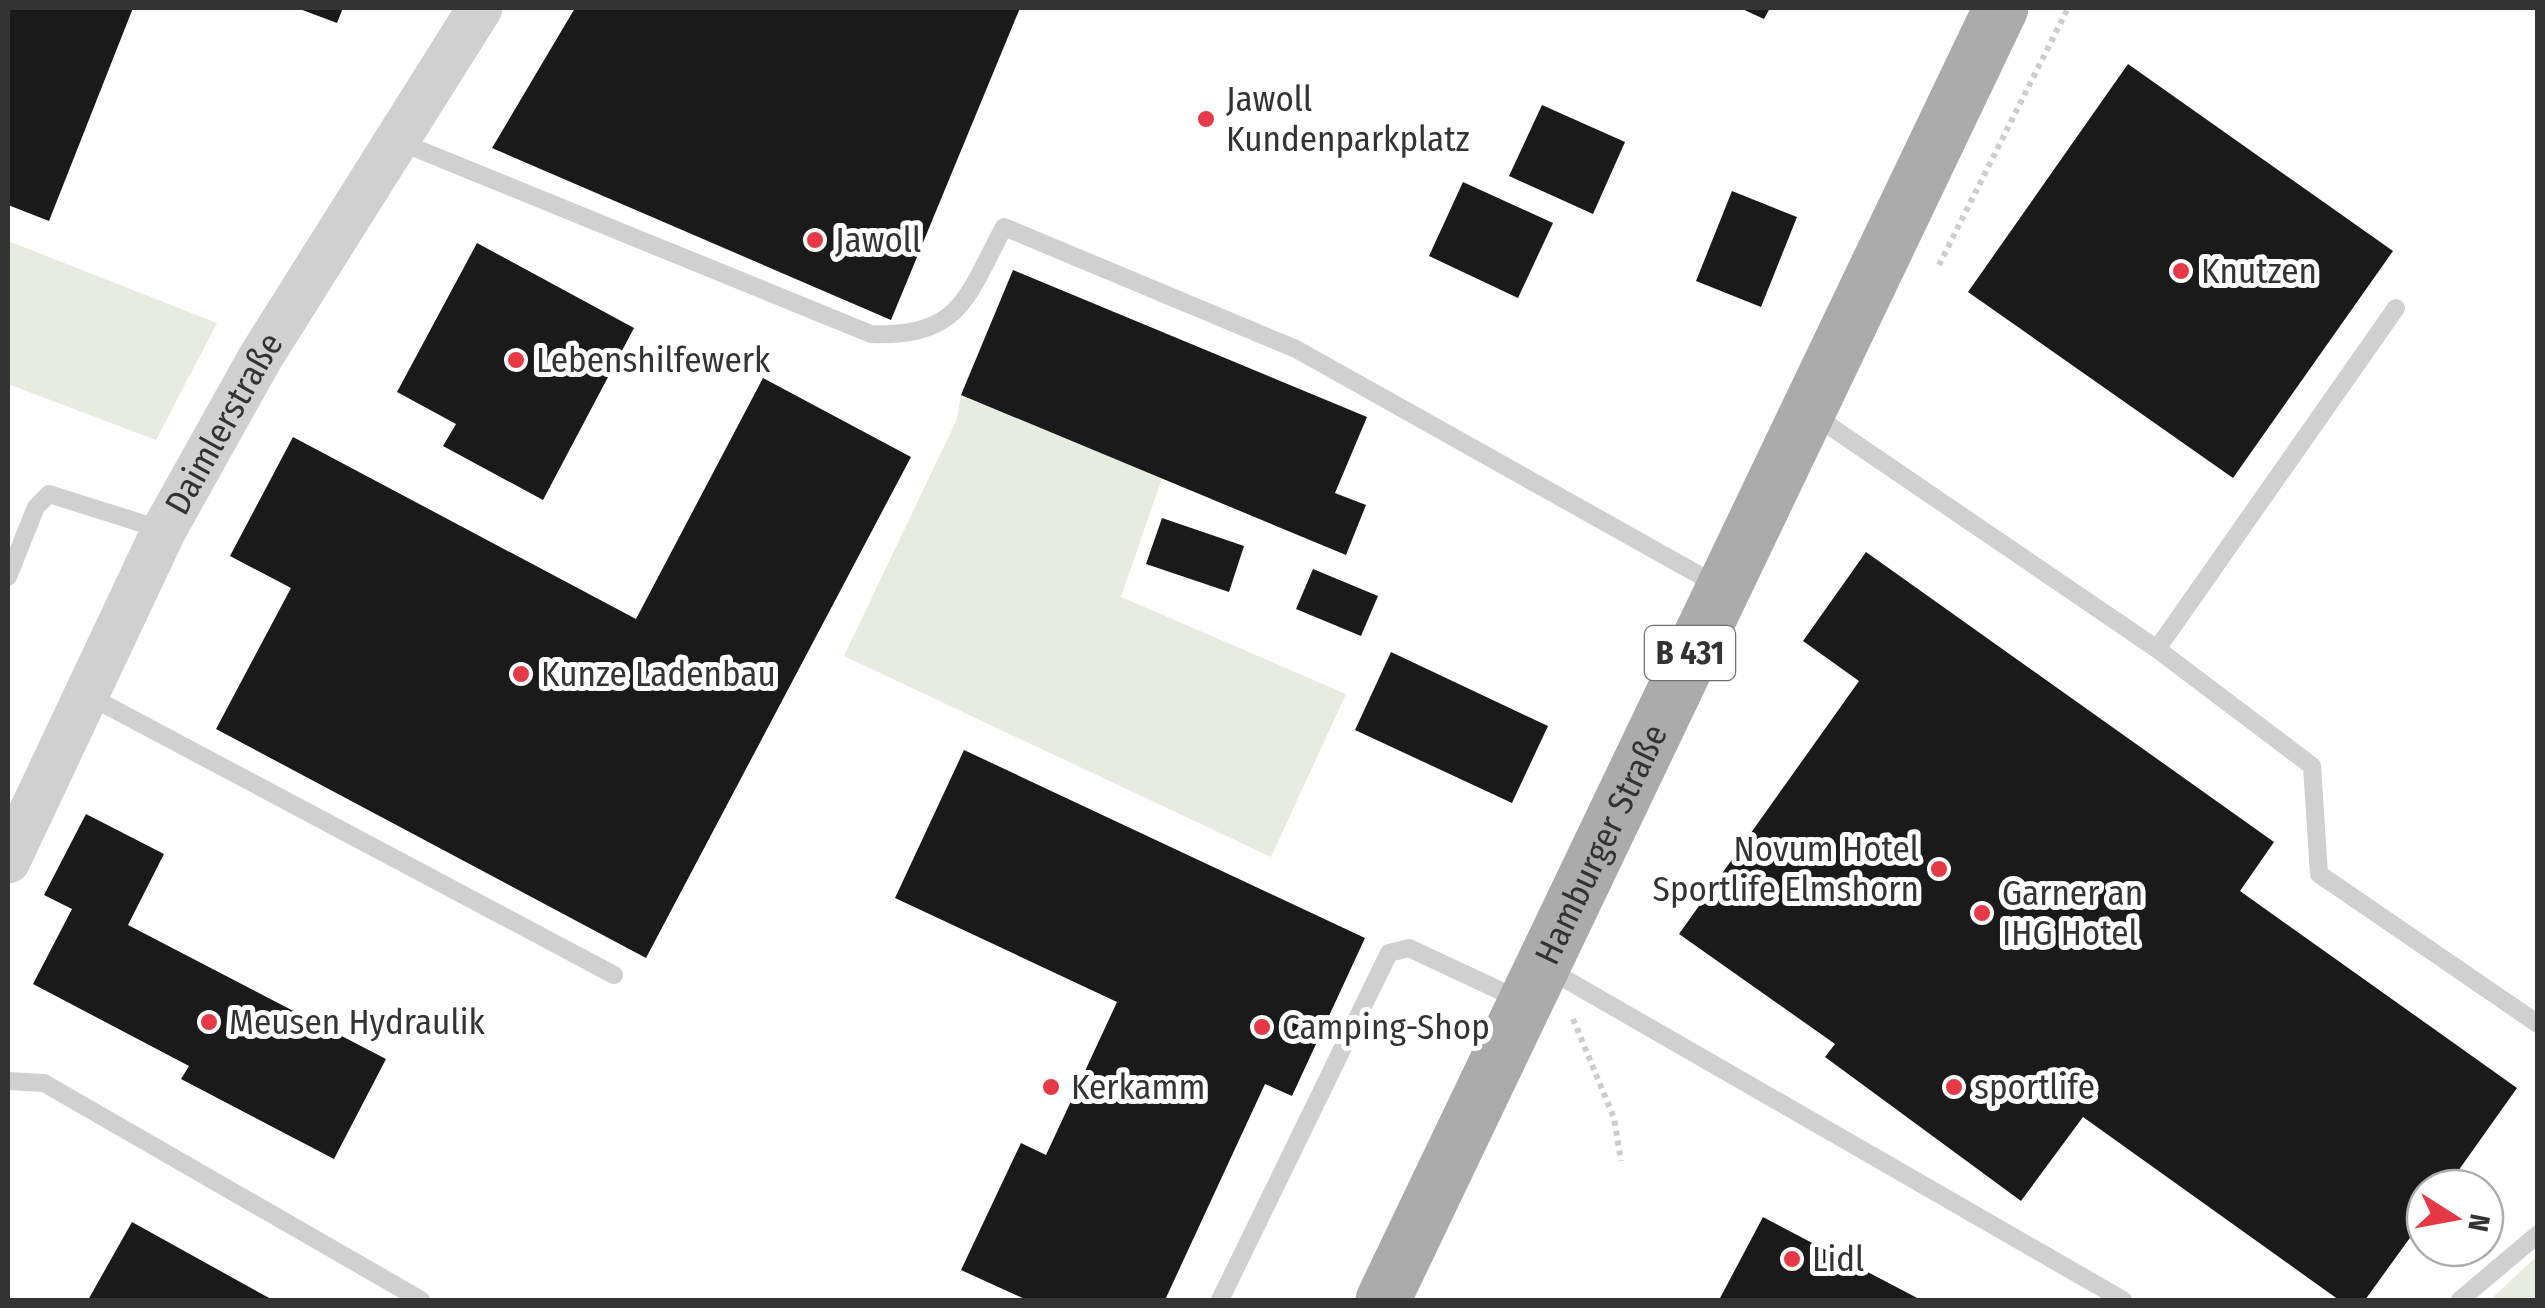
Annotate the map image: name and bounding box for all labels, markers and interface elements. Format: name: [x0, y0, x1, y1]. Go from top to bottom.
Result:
place label: Jawoll Kundenparkplatz: [1226, 78, 1470, 160]
marker: Jawoll Kundenparkplatz: [1195, 108, 1217, 130]
place label: Jawoll: [835, 219, 921, 261]
marker: Jawoll: [804, 229, 826, 251]
place label: Knutzen: [2201, 250, 2317, 292]
marker: Knutzen: [2170, 260, 2192, 282]
street label: Daimlerstraße: [156, 325, 292, 522]
place label: Lebenshilfewerk: [536, 339, 771, 381]
marker: Lebenshilfewerk: [505, 349, 527, 371]
road number: B 431: [1645, 626, 1735, 680]
place label: Kunze Ladenbau: [541, 653, 776, 695]
marker: Kunze Ladenbau: [510, 663, 532, 685]
street label: Hamburger Straße: [1526, 718, 1676, 971]
place label: Novum Hotel Sportlife Elmshorn: [1653, 828, 1919, 910]
marker: Novum Hotel Sportlife Elmshorn: [1928, 858, 1950, 880]
place label: Garner an IHG Hotel: [2002, 872, 2143, 954]
marker: Garner an IHG Hotel: [1971, 902, 1993, 924]
place label: Meusen Hydraulik: [229, 1001, 485, 1043]
place label: Camping-Shop: [1282, 1006, 1490, 1048]
marker: Meusen Hydraulik: [198, 1011, 220, 1033]
marker: Camping-Shop: [1251, 1016, 1273, 1038]
place label: Kerkamm: [1071, 1066, 1205, 1108]
place label: sportlife: [1974, 1066, 2095, 1108]
marker: Kerkamm: [1040, 1076, 1062, 1098]
marker: sportlife: [1943, 1076, 1965, 1098]
north arrow: [2405, 1168, 2505, 1268]
text: N: [2461, 1211, 2497, 1234]
place label: Lidl: [1812, 1238, 1864, 1280]
marker: Lidl: [1781, 1248, 1803, 1270]

